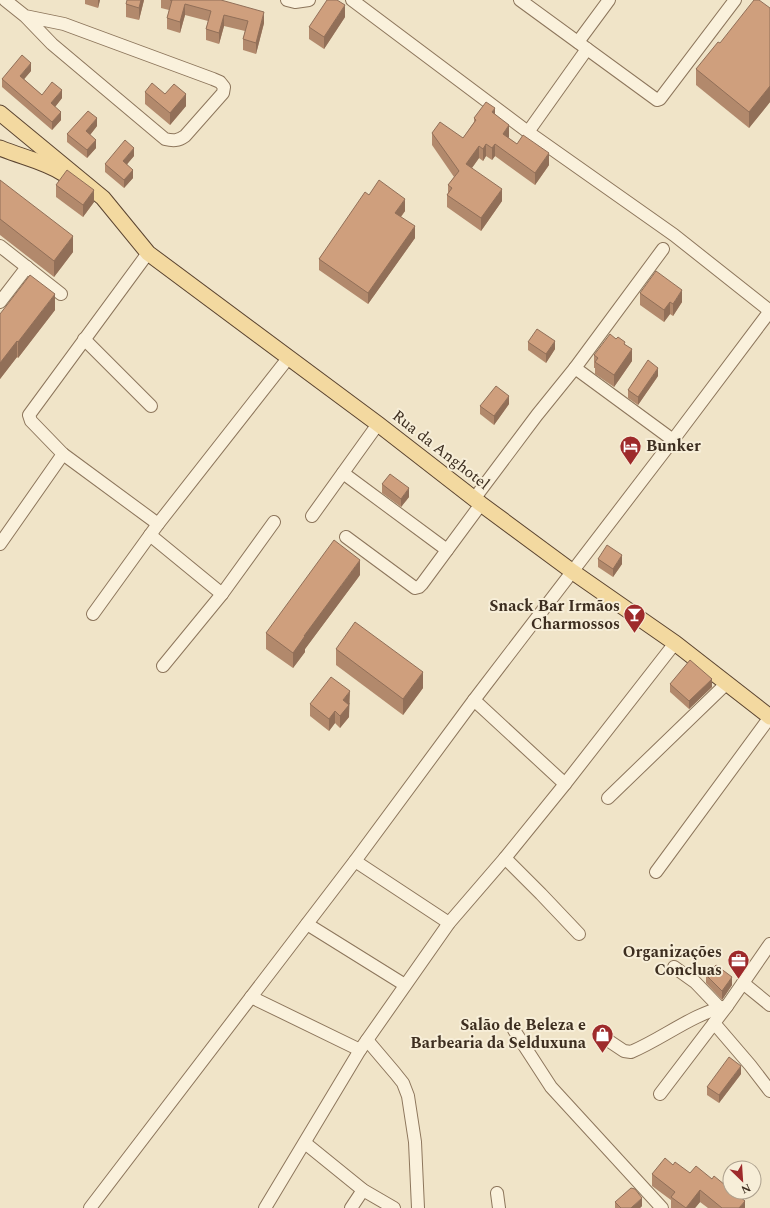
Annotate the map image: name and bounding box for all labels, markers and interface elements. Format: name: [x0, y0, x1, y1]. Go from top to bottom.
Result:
street label: Rua da Anghotel: [387, 404, 495, 496]
hotel icon: Bunker: [618, 433, 644, 466]
place label: Bunker: [646, 434, 701, 458]
place label: Snack Bar Irmãos Charmossos: [489, 594, 620, 636]
bar icon: Snack Bar Irmãos Charmossos: [622, 602, 648, 635]
place label: Organizações Concluas: [623, 940, 722, 982]
office icon: Organizações Concluas: [725, 948, 751, 981]
place label: Salão de Beleza e Barbearia da Selduxuna: [410, 1013, 587, 1055]
shop icon: Salão de Beleza e Barbearia da Selduxuna: [589, 1021, 615, 1054]
north arrow: [722, 1160, 762, 1200]
text: N: [738, 1179, 754, 1198]

